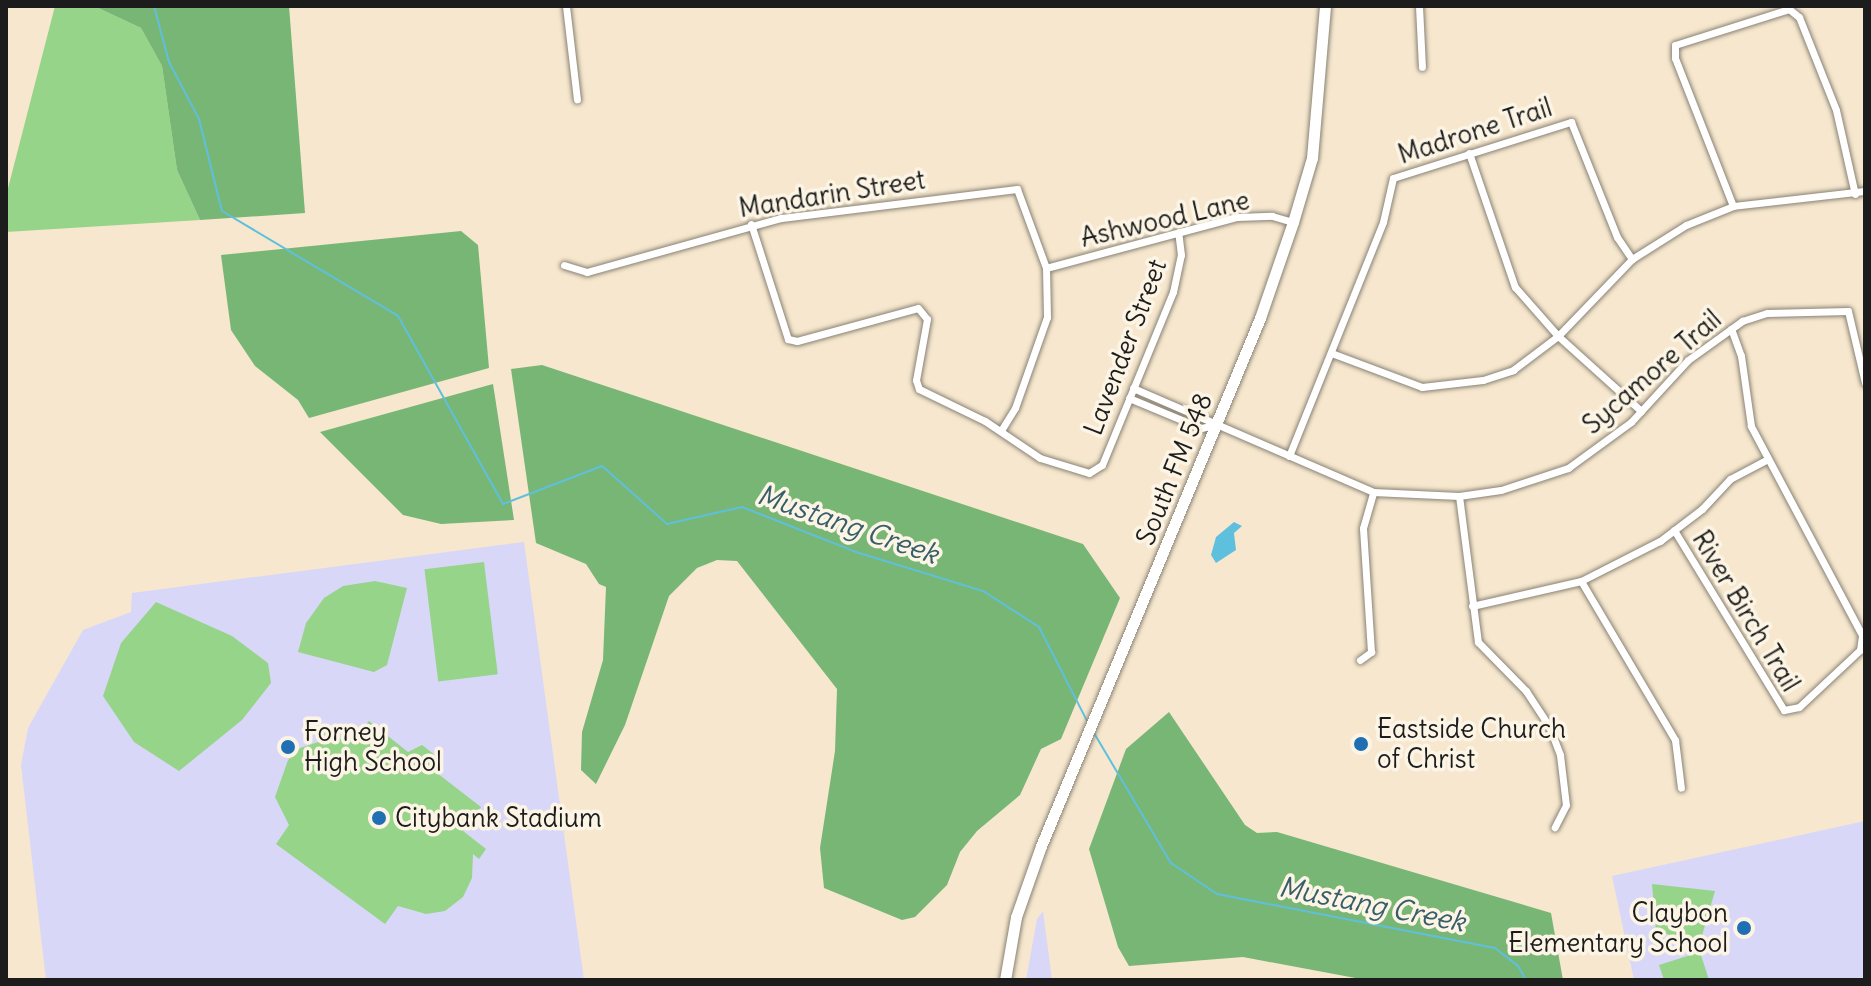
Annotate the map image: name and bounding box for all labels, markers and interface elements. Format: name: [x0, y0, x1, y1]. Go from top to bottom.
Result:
street label: Madrone Trail: [1394, 91, 1556, 171]
street label: Mandarin Street: [737, 164, 927, 224]
street label: Ashwood Lane: [1078, 184, 1252, 254]
street label: Lavender Street: [1077, 255, 1173, 439]
street label: Sycamore Trail: [1576, 303, 1728, 441]
street label: South FM 548: [1129, 388, 1219, 550]
water label: Mustang Creek: [753, 477, 943, 571]
street label: River Birch Trail: [1686, 525, 1806, 697]
place label: Eastside Church of Christ: [1377, 713, 1566, 774]
place label: Forney High School: [304, 716, 442, 778]
marker: Eastside Church of Christ: [1352, 735, 1370, 753]
marker: Forney High School: [279, 738, 297, 756]
place label: Citybank Stadium: [395, 802, 602, 834]
marker: Citybank Stadium: [370, 809, 388, 827]
water label: Mustang Creek: [1276, 869, 1468, 939]
place label: Claybon Elementary School: [1508, 897, 1728, 958]
marker: Claybon Elementary School: [1735, 919, 1753, 937]

